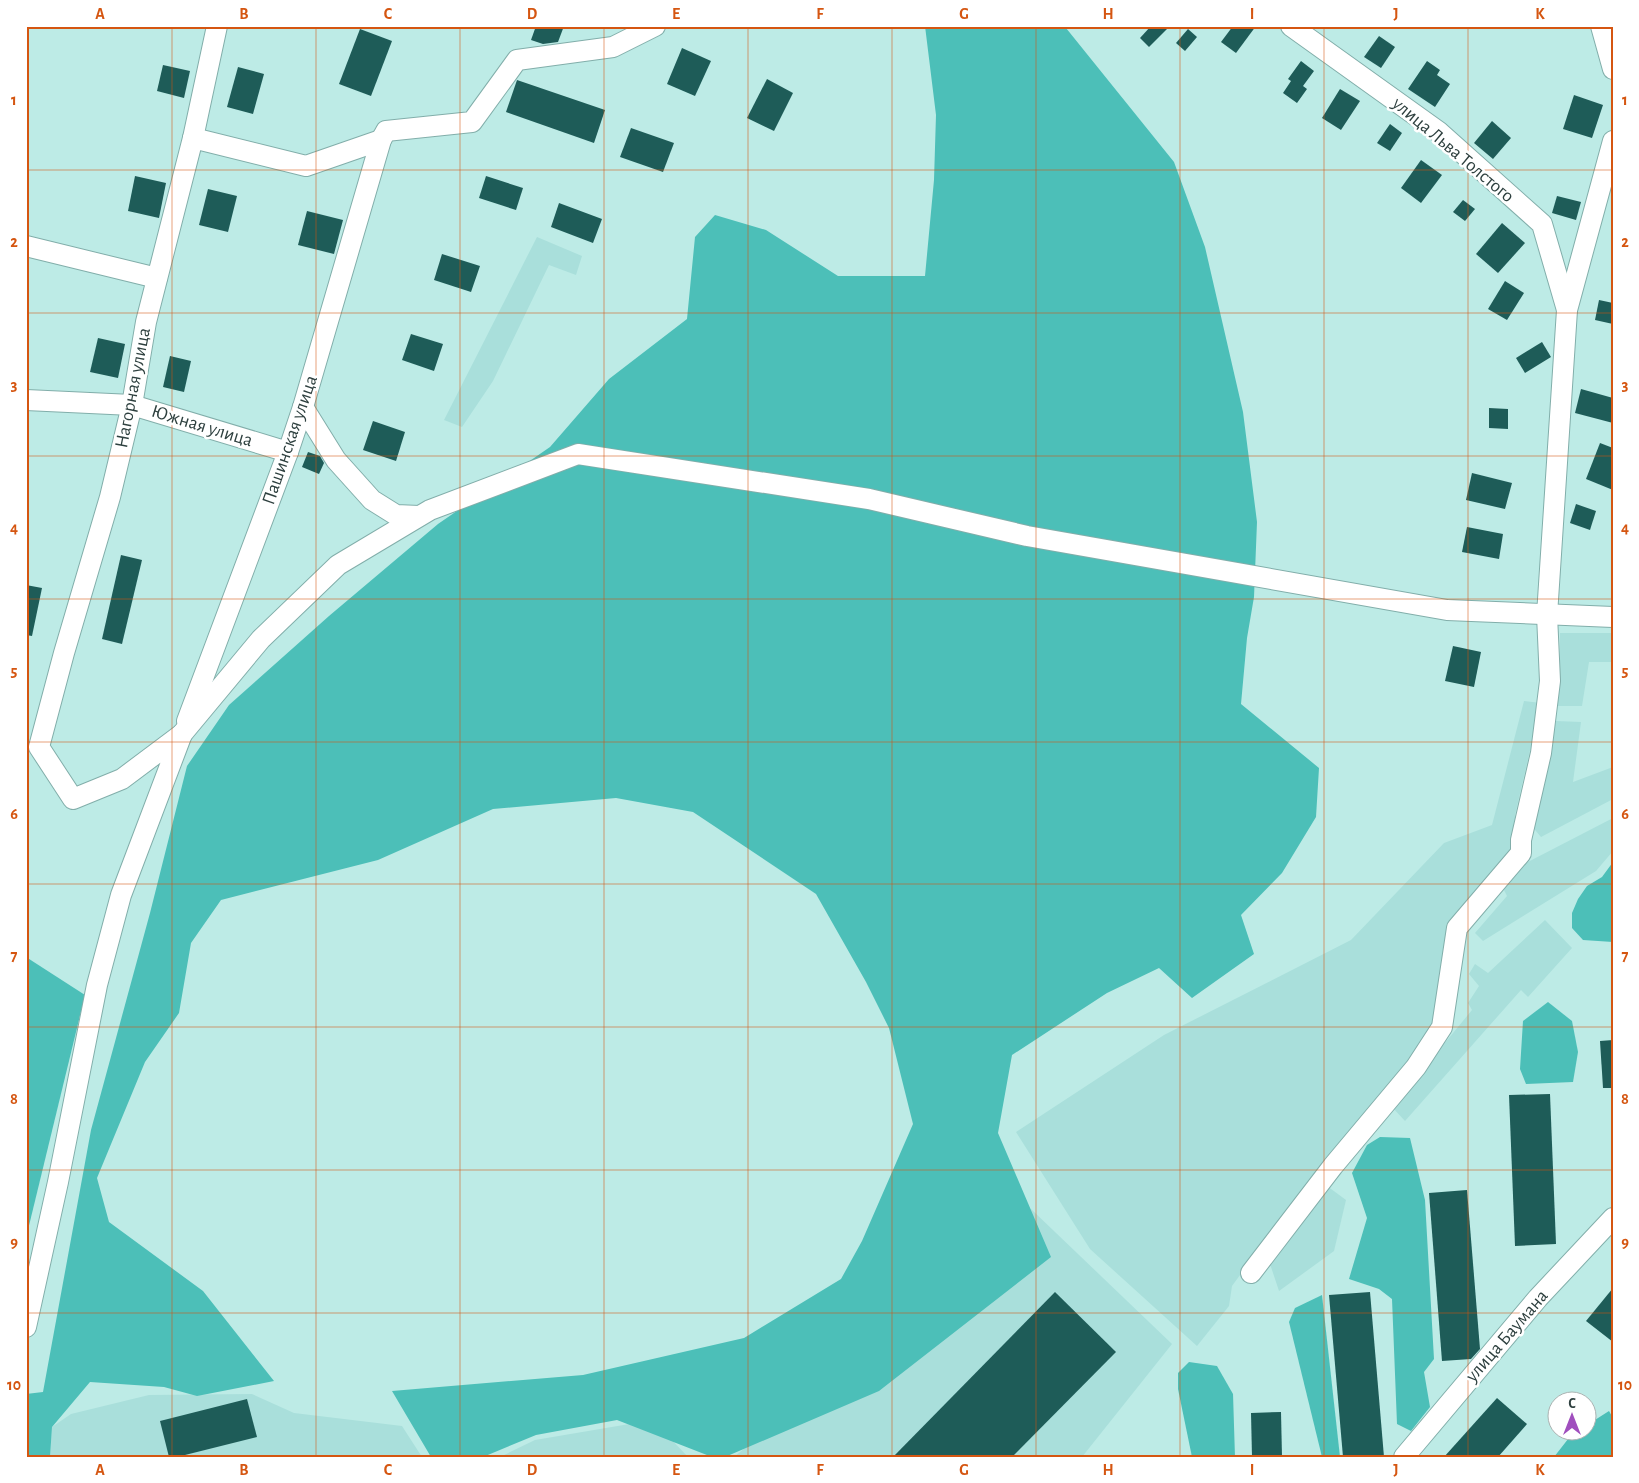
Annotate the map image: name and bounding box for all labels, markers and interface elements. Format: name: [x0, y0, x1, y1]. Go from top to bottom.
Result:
text: A: [95, 6, 105, 22]
text: B: [239, 6, 249, 22]
text: C: [384, 6, 393, 22]
text: D: [527, 6, 538, 22]
text: E: [672, 6, 680, 22]
text: F: [816, 6, 824, 22]
text: G: [959, 6, 969, 22]
text: H: [1102, 6, 1114, 22]
text: I: [1250, 6, 1254, 22]
text: J: [1393, 6, 1399, 22]
text: K: [1535, 6, 1545, 22]
text: 1: [11, 92, 17, 108]
text: 1: [1622, 92, 1628, 108]
street label: улица Льва Толстого: [1388, 93, 1517, 206]
text: 2: [10, 234, 18, 250]
text: 2: [1621, 234, 1629, 250]
street label: Нагорная улица: [112, 326, 154, 450]
street label: Пашинская улица: [259, 373, 321, 507]
text: 3: [11, 377, 18, 393]
text: 3: [1622, 377, 1629, 393]
street label: Южная улица: [149, 402, 255, 451]
text: 4: [10, 520, 18, 536]
text: 4: [1621, 520, 1629, 536]
text: 5: [11, 663, 18, 679]
text: 5: [1622, 663, 1629, 679]
text: 6: [10, 806, 18, 822]
text: 6: [1621, 806, 1629, 822]
text: 7: [11, 948, 18, 964]
text: 7: [1622, 948, 1629, 964]
text: 8: [10, 1091, 18, 1107]
text: 8: [1621, 1091, 1629, 1107]
text: 9: [10, 1234, 18, 1250]
text: 9: [1621, 1234, 1629, 1250]
street label: улица Баумана: [1462, 1286, 1552, 1386]
text: 10: [7, 1377, 21, 1393]
text: 10: [1618, 1377, 1632, 1393]
north arrow: [1546, 1390, 1596, 1440]
text: С: [1568, 1397, 1576, 1411]
text: A: [95, 1462, 105, 1478]
text: B: [239, 1462, 249, 1478]
text: C: [384, 1462, 393, 1478]
text: D: [527, 1462, 538, 1478]
text: E: [672, 1462, 680, 1478]
text: F: [816, 1462, 824, 1478]
text: G: [959, 1462, 969, 1478]
text: H: [1102, 1462, 1114, 1478]
text: I: [1250, 1462, 1254, 1478]
text: J: [1393, 1462, 1399, 1478]
text: K: [1535, 1462, 1545, 1478]

